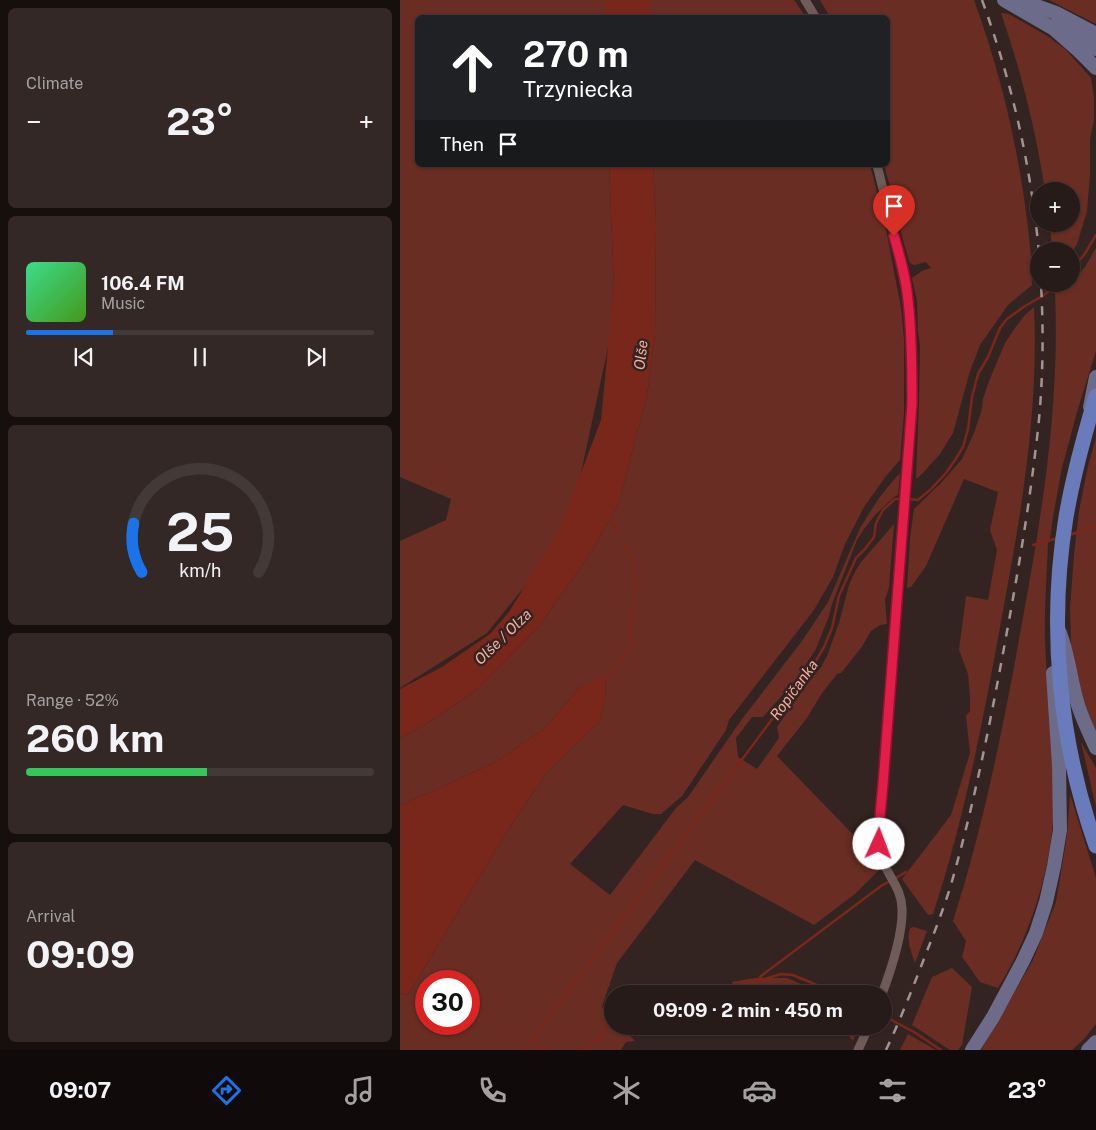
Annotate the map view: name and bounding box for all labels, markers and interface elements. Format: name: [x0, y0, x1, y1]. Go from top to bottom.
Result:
text: 270 m: [523, 34, 629, 75]
icon: ahead: [440, 35, 505, 100]
text: Climate: [26, 74, 83, 93]
text: Trzyniecka: [523, 76, 633, 102]
text: 23°: [166, 99, 234, 144]
text: −: [26, 105, 42, 138]
text: +: [358, 105, 374, 138]
icon: arrive: [494, 130, 522, 158]
text: Then: [440, 133, 484, 155]
map controls: [1030, 182, 1080, 292]
button: +: [1030, 182, 1080, 232]
pin: [873, 185, 915, 236]
icon: arrive: [880, 192, 908, 220]
button: −: [1030, 242, 1080, 292]
text: 106.4 FM: [101, 272, 185, 294]
text: Music: [101, 294, 145, 313]
water label: Olše: [630, 339, 651, 371]
icon: previous: [70, 343, 98, 371]
icon: pause: [186, 343, 214, 371]
icon: next: [302, 343, 330, 371]
text: 25: [166, 502, 234, 563]
text: km/h: [179, 560, 221, 581]
water label: Olše / Olza: [471, 605, 535, 668]
water label: Ropičanka: [766, 656, 821, 723]
text: Range · 52%: [26, 691, 119, 710]
text: 260 km: [26, 716, 164, 761]
position arrow: [852, 817, 904, 869]
text: Arrival: [26, 907, 75, 926]
text: 09:09: [26, 932, 135, 977]
speed limit sign: 30: [415, 970, 480, 1035]
text: 09:09 · 2 min · 450 m: [653, 999, 843, 1021]
icon: directions: [209, 1073, 244, 1108]
icon: music: [342, 1073, 377, 1108]
icon: phone: [475, 1073, 510, 1108]
icon: climate: [609, 1073, 644, 1108]
icon: car: [742, 1073, 777, 1108]
icon: filters: [875, 1073, 910, 1108]
text: 09:07: [49, 1077, 111, 1103]
text: 23°: [1008, 1077, 1047, 1103]

